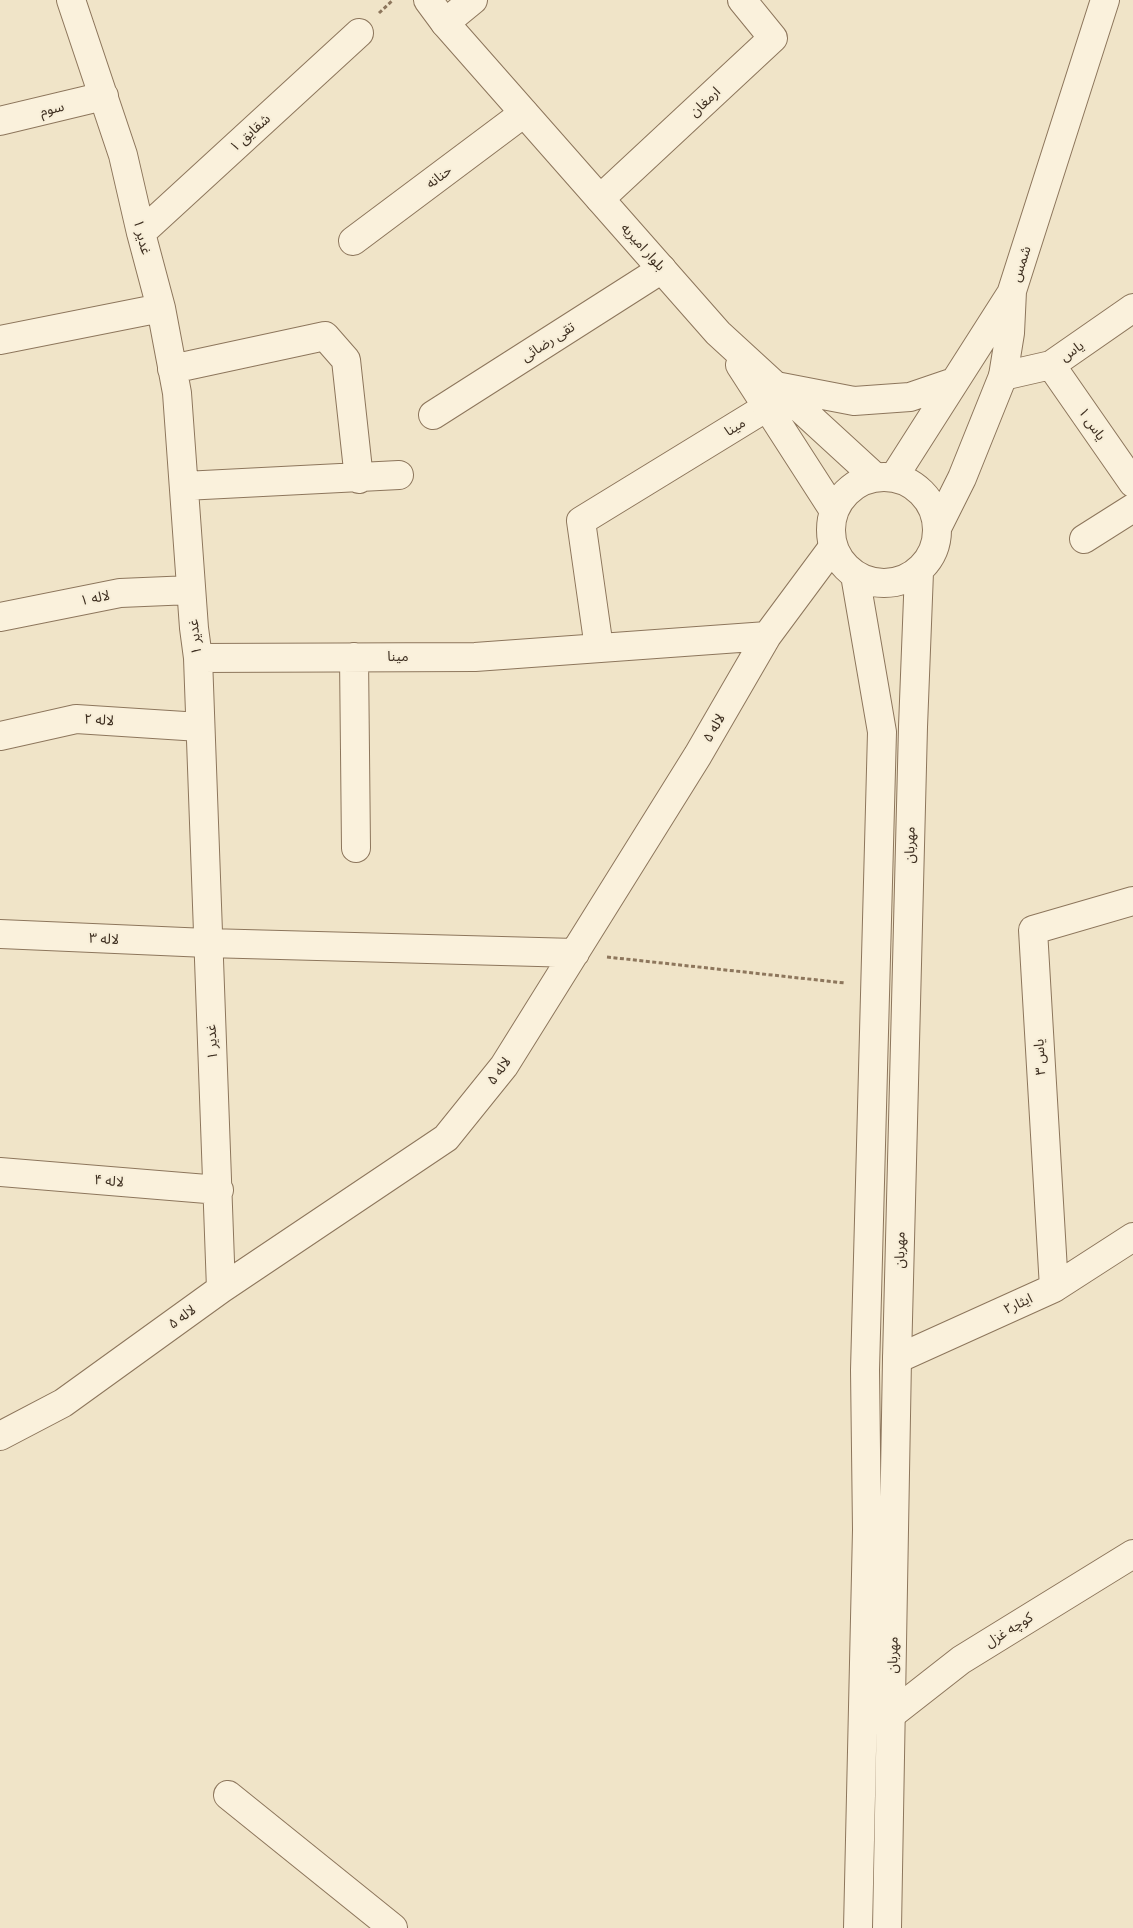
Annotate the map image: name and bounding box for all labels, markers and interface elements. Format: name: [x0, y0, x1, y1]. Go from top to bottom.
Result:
street label: ارمغان: [686, 84, 724, 120]
street label: سوم: [38, 98, 66, 120]
street label: شقایق ۱: [226, 110, 274, 156]
street label: حنانه: [423, 162, 455, 192]
street label: غدیر ۱: [130, 218, 154, 256]
street label: بلوار امیریه: [617, 220, 669, 274]
street label: شمس: [1007, 244, 1035, 284]
street label: تقی رضائی: [518, 319, 578, 365]
street label: یاس: [1057, 337, 1087, 365]
street label: یاس ۱: [1075, 404, 1109, 444]
street label: مینا: [721, 414, 749, 440]
street label: لاله ۱: [79, 587, 111, 609]
street label: غدیر ۱: [185, 618, 205, 656]
street label: مینا: [387, 649, 409, 665]
street label: لاله ۲: [83, 711, 115, 729]
street label: لاله ۵: [699, 711, 729, 745]
street label: مهربان: [901, 826, 919, 864]
street label: لاله ۳: [89, 930, 119, 948]
street label: غدیر ۱: [203, 1024, 221, 1060]
street label: یاس ۳: [1031, 1038, 1049, 1076]
street label: لاله ۵: [483, 1054, 515, 1088]
street label: لاله ۴: [93, 1171, 125, 1191]
street label: مهربان: [891, 1231, 909, 1269]
street label: ایثار۲: [1001, 1290, 1035, 1318]
street label: لاله ۵: [165, 1301, 199, 1333]
street label: کوچه غزل: [982, 1609, 1036, 1651]
street label: مهربان: [884, 1636, 902, 1674]

